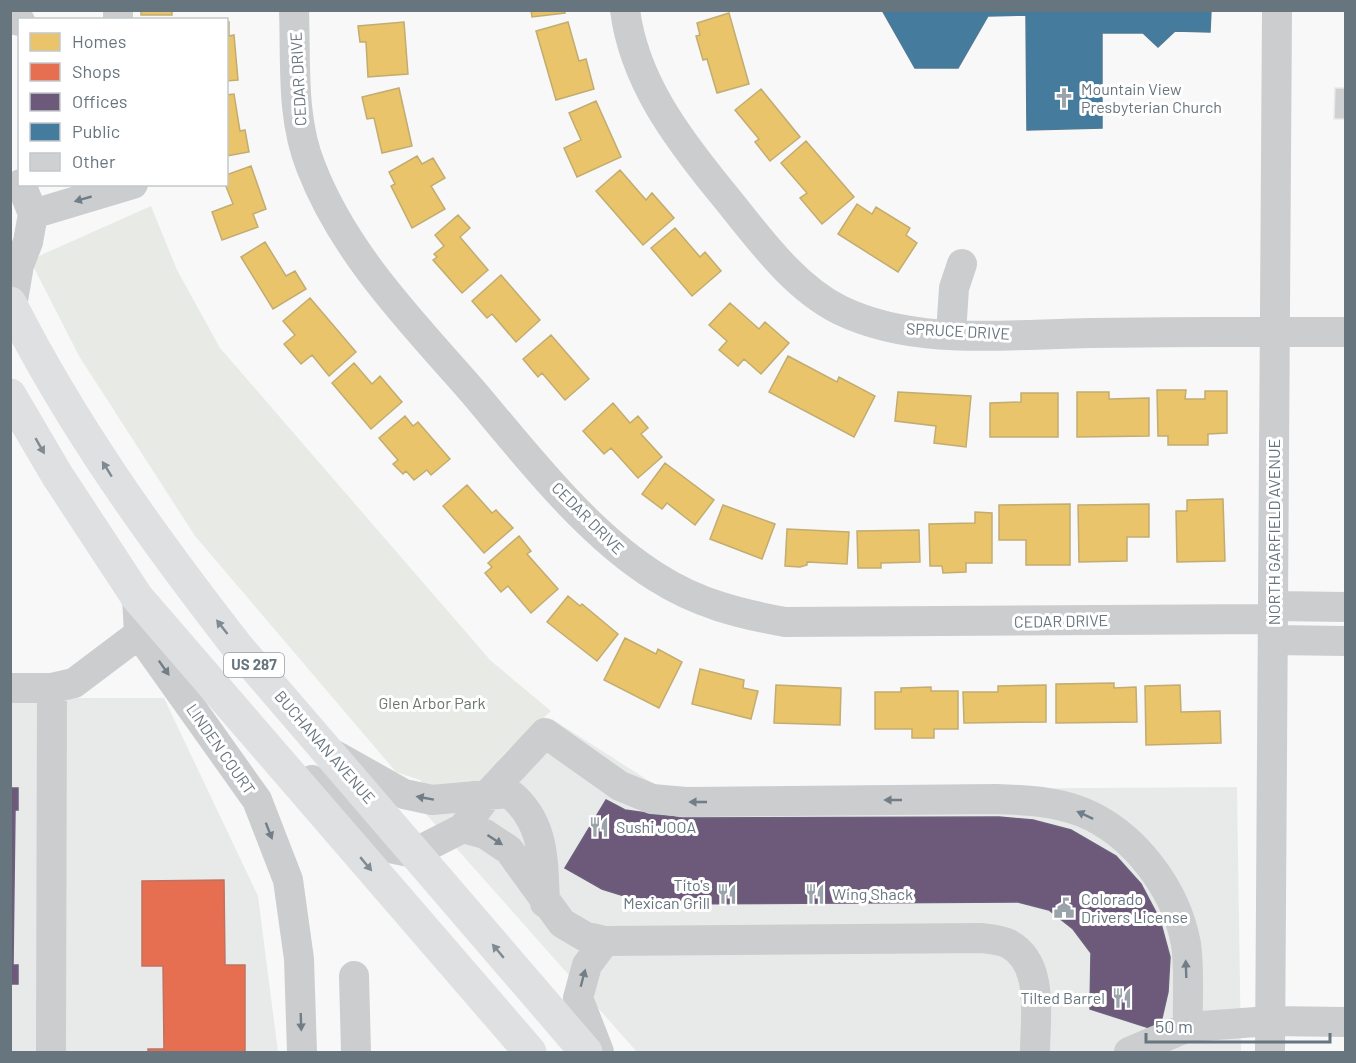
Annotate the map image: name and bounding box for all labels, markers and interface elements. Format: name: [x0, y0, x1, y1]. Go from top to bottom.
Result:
legend: [18, 18, 228, 186]
text: Homes: [72, 30, 126, 52]
street label: CEDAR DRIVE: [286, 31, 309, 127]
text: Shops: [72, 60, 121, 82]
place label: Mountain View Presbyterian Church: [1081, 79, 1222, 116]
church icon: Mountain View Presbyterian Church: [1052, 86, 1076, 110]
text: Offices: [72, 90, 128, 112]
text: Public: [72, 120, 120, 142]
text: Other: [72, 150, 116, 172]
one-way arrow: [74, 195, 92, 204]
street label: SPRUCE DRIVE: [906, 318, 1010, 343]
one-way arrow: [34, 438, 45, 454]
street label: NORTH GARFIELD AVENUE: [1264, 439, 1283, 625]
one-way arrow: [101, 461, 112, 478]
street label: CEDAR DRIVE: [548, 478, 628, 558]
street label: CEDAR DRIVE: [1014, 610, 1108, 631]
one-way arrow: [217, 619, 229, 634]
road number: US 287: [224, 653, 284, 677]
one-way arrow: [158, 660, 170, 676]
street label: BUCHANAN AVENUE: [271, 686, 380, 807]
park label: Glen Arbor Park: [378, 693, 486, 712]
street label: LINDEN COURT: [183, 700, 260, 798]
one-way arrow: [416, 793, 435, 802]
one-way arrow: [883, 795, 902, 805]
one-way arrow: [688, 797, 707, 807]
one-way arrow: [1077, 810, 1094, 819]
restaurant icon: Sushi JOOA: [587, 815, 611, 839]
place label: Sushi JOOA: [616, 817, 696, 836]
one-way arrow: [264, 823, 274, 841]
one-way arrow: [487, 835, 503, 846]
one-way arrow: [359, 856, 372, 872]
place label: Tito's Mexican Grill: [623, 875, 710, 912]
restaurant icon: Tito's Mexican Grill: [715, 882, 739, 906]
restaurant icon: Wing Shack: [803, 882, 827, 906]
place label: Wing Shack: [832, 884, 913, 903]
place label: Colorado Drivers License: [1081, 889, 1188, 926]
public building icon: Colorado Drivers License: [1052, 896, 1076, 920]
one-way arrow: [491, 943, 504, 959]
one-way arrow: [1182, 959, 1191, 978]
one-way arrow: [579, 969, 589, 987]
restaurant icon: Tilted Barrel: [1110, 986, 1134, 1010]
place label: Tilted Barrel: [1020, 988, 1105, 1007]
scale bar: [1146, 1006, 1330, 1044]
one-way arrow: [296, 1013, 306, 1032]
text: 50 m: [1155, 1015, 1193, 1037]

